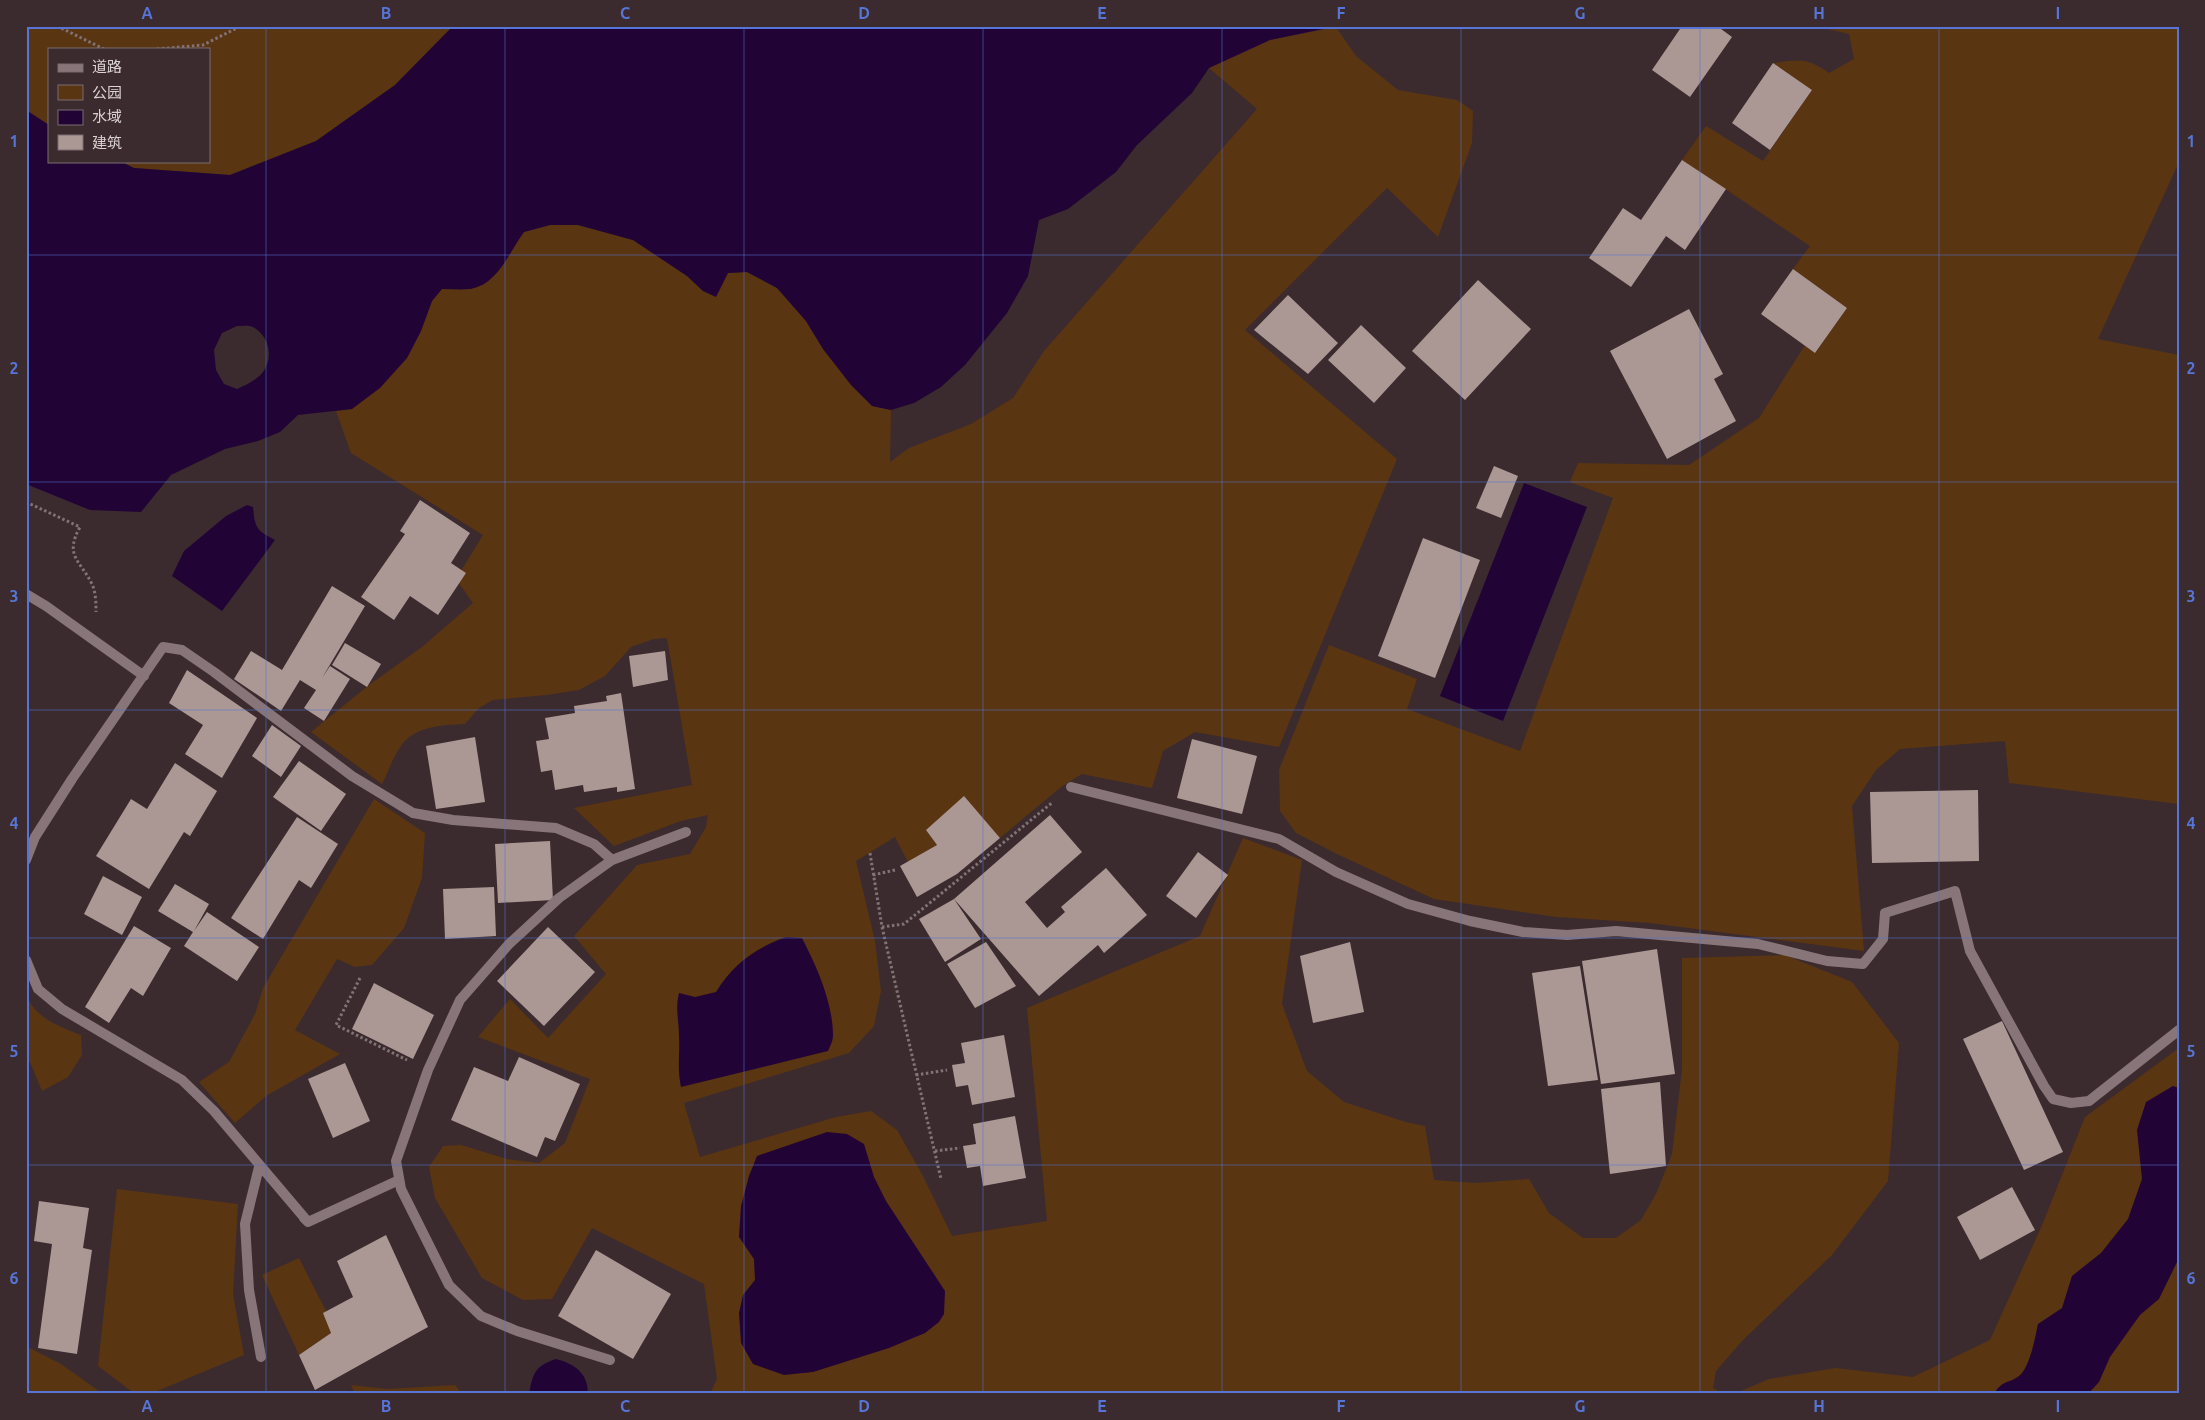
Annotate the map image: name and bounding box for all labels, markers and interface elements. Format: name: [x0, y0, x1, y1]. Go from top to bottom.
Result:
text: A: [141, 4, 153, 22]
text: B: [381, 4, 391, 22]
text: C: [620, 4, 630, 22]
text: D: [858, 4, 870, 22]
text: E: [1097, 4, 1107, 22]
text: F: [1337, 4, 1346, 22]
text: G: [1574, 4, 1586, 22]
text: H: [1813, 4, 1825, 22]
text: I: [2056, 4, 2060, 22]
legend: [48, 48, 210, 162]
text: 道路: [92, 58, 122, 75]
text: 公园: [92, 84, 122, 101]
text: 水域: [92, 108, 122, 125]
text: 1: [9, 132, 19, 150]
text: 1: [2186, 132, 2196, 150]
text: 建筑: [92, 134, 122, 151]
text: 2: [9, 359, 19, 377]
text: 2: [2186, 359, 2196, 377]
text: 3: [9, 587, 19, 605]
text: 3: [2186, 587, 2196, 605]
text: 4: [9, 814, 19, 832]
text: 4: [2186, 814, 2196, 832]
text: 5: [9, 1042, 19, 1060]
text: 5: [2186, 1042, 2196, 1060]
text: 6: [9, 1269, 19, 1287]
text: 6: [2186, 1269, 2196, 1287]
text: A: [141, 1397, 153, 1415]
text: B: [381, 1397, 391, 1415]
text: C: [620, 1397, 630, 1415]
text: D: [858, 1397, 870, 1415]
text: E: [1097, 1397, 1107, 1415]
text: F: [1337, 1397, 1346, 1415]
text: G: [1574, 1397, 1586, 1415]
text: H: [1813, 1397, 1825, 1415]
text: I: [2056, 1397, 2060, 1415]

